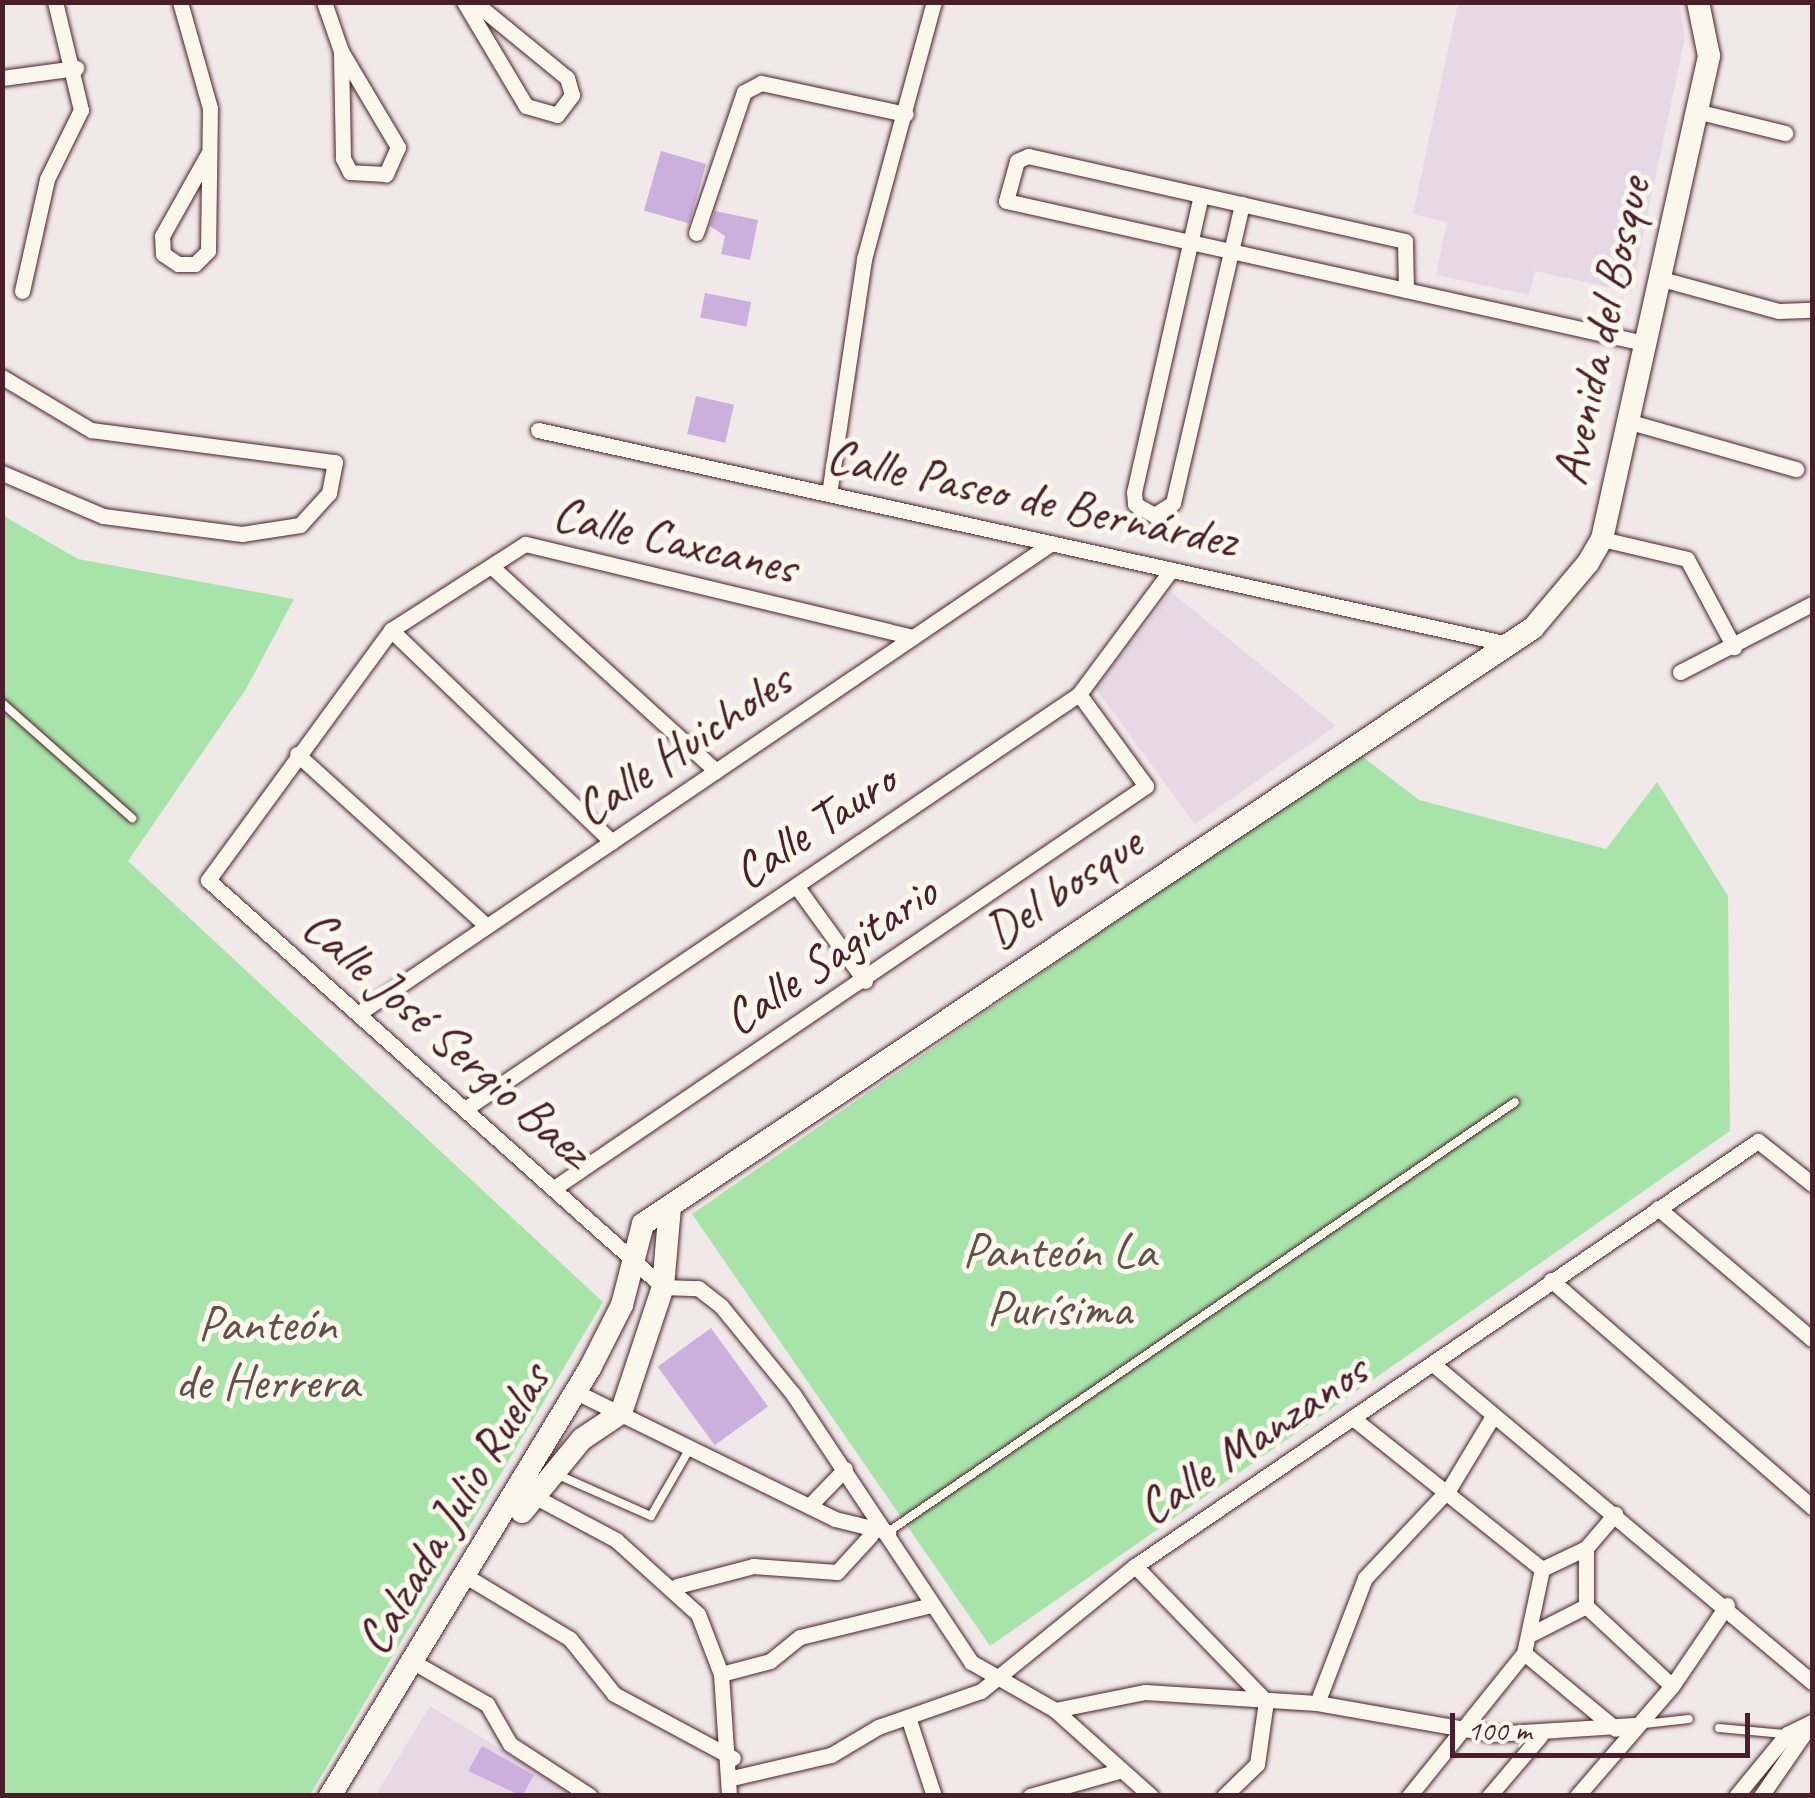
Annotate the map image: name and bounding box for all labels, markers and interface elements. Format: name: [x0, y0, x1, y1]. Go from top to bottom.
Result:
street label: Avenida del Bosque: [1539, 172, 1663, 490]
street label: Calle Paseo de Bernárdez: [821, 425, 1243, 571]
street label: Calle Caxcanes: [548, 483, 802, 597]
street label: Calle Huicholes: [564, 651, 802, 839]
street label: Calle Tauro: [720, 749, 908, 903]
street label: Del bosque: [973, 813, 1153, 961]
street label: Calle Sagitario: [711, 861, 949, 1049]
street label: Calle José Sergio Baez: [290, 896, 604, 1180]
park label: Panteón La Purísima: [962, 1220, 1156, 1338]
park label: Panteón de Herrera: [175, 1293, 359, 1410]
street label: Calle Manzanos: [1126, 1340, 1378, 1538]
street label: Calzada Julio Ruelas: [343, 1353, 563, 1665]
scale bar: [1455, 1693, 1755, 1755]
text: 100 m: [1467, 1711, 1532, 1749]

